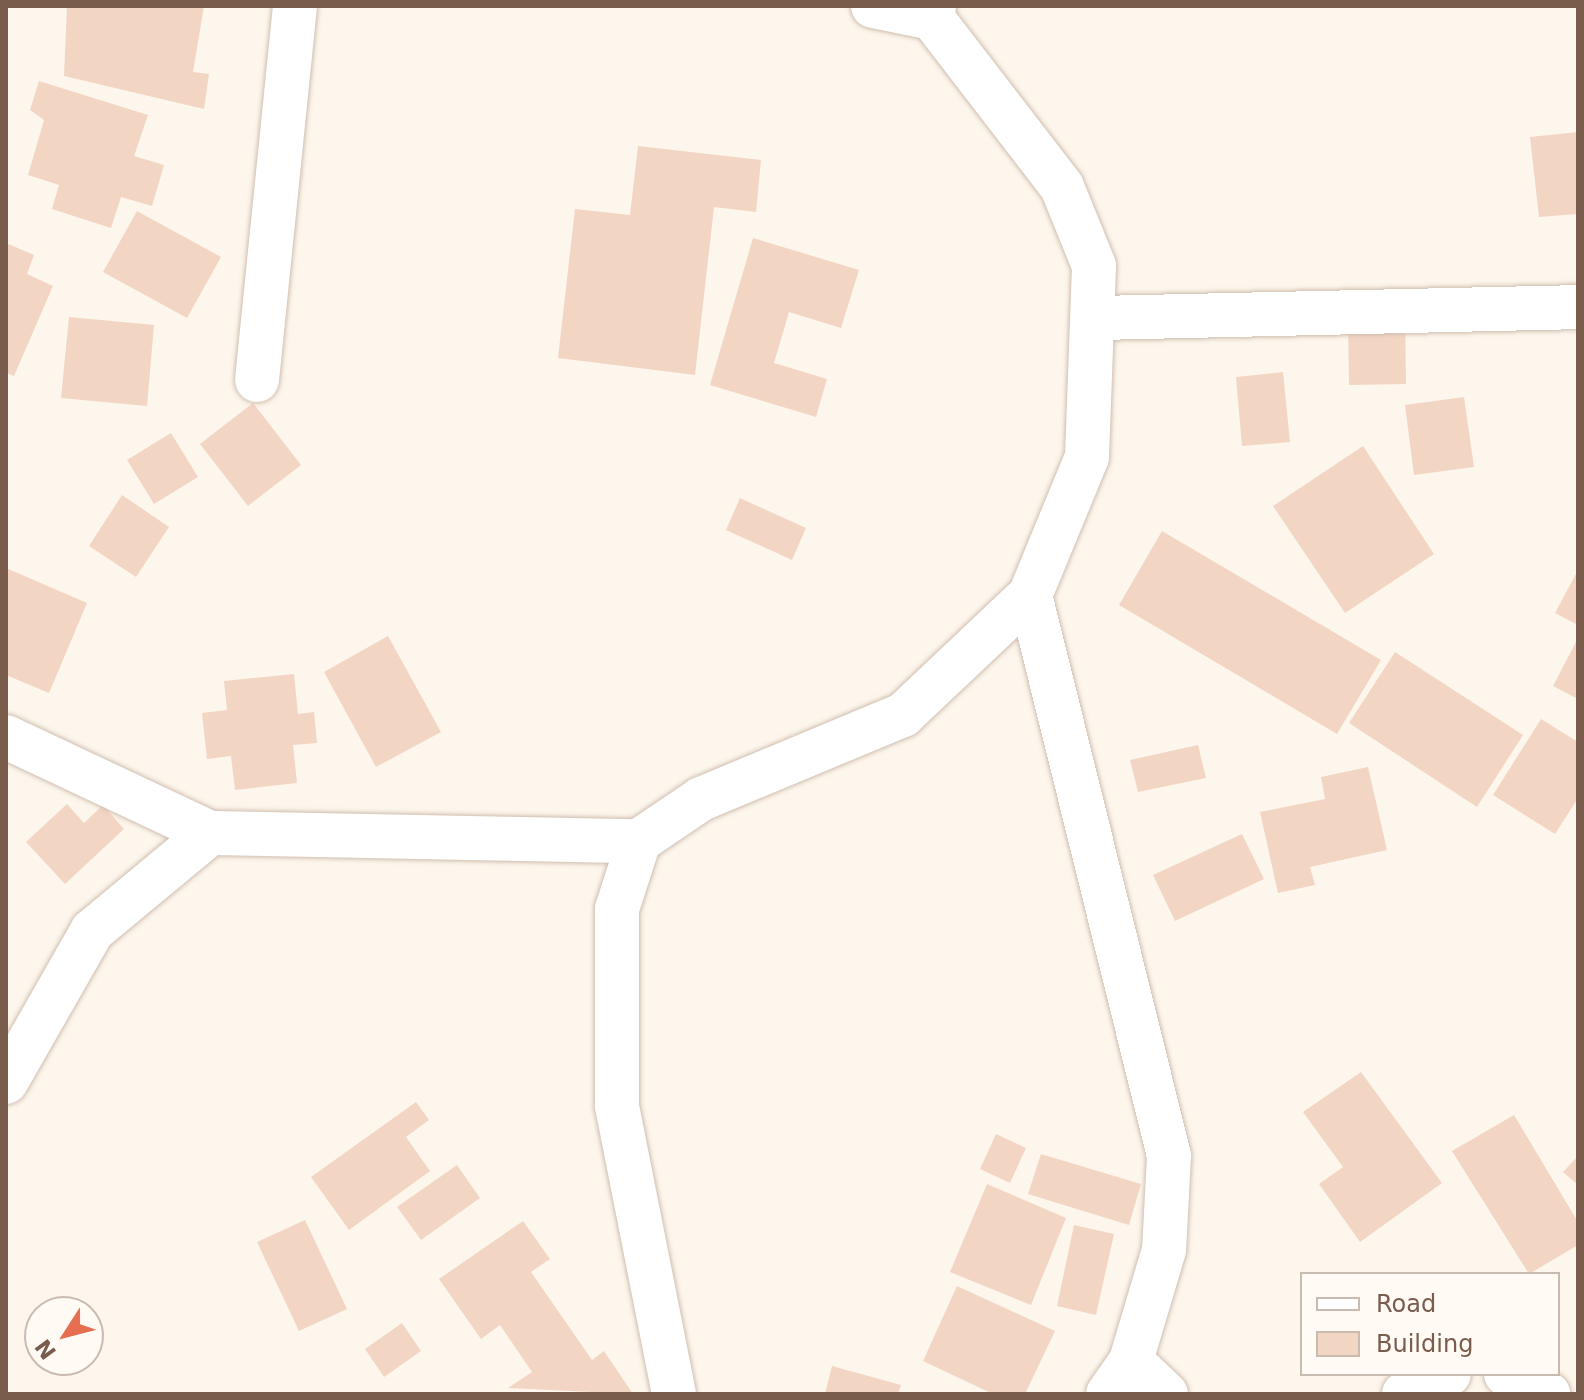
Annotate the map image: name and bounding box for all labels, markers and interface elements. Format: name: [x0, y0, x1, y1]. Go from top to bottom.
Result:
legend: [1300, 1272, 1560, 1376]
text: Road: [1376, 1290, 1436, 1318]
north arrow: [24, 1296, 104, 1376]
text: Building: [1376, 1330, 1473, 1358]
text: N: [30, 1334, 61, 1364]

